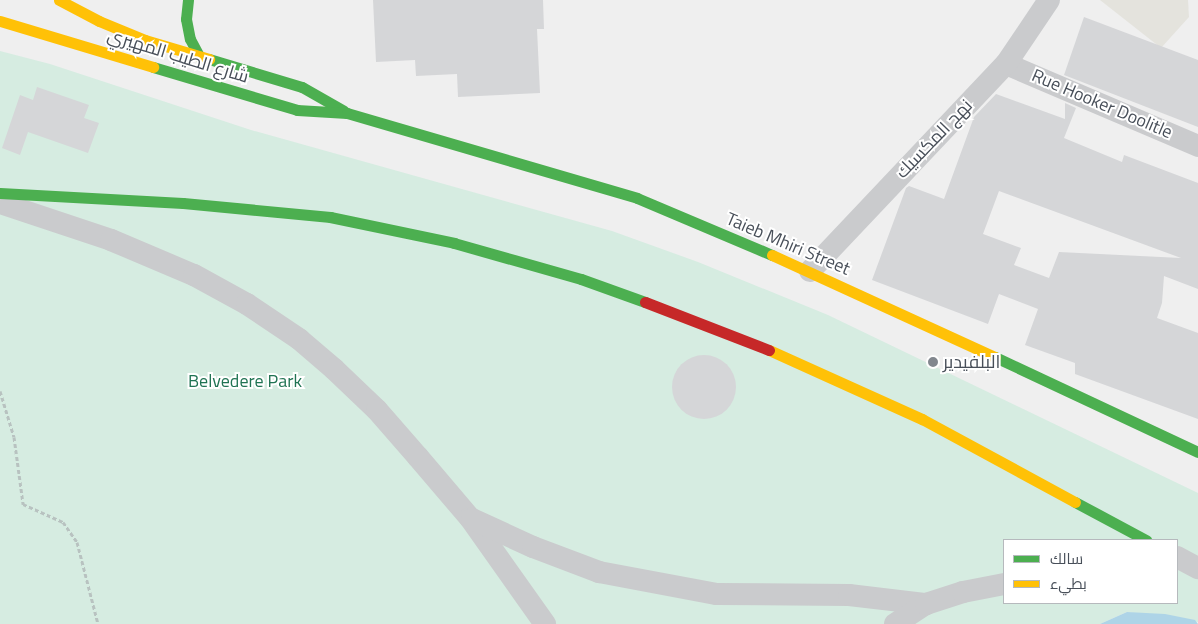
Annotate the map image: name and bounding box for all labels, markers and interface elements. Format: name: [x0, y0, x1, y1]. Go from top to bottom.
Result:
street label: شارع الطيب المهيري: [105, 24, 251, 88]
street label: Rue Hooker Doolitle: [1028, 65, 1176, 143]
street label: نهج المكسيك: [891, 95, 977, 183]
street label: Taieb Mhiri Street: [723, 208, 853, 280]
place label: البلفيدير: [943, 351, 1000, 373]
marker: البلفيدير: [927, 356, 939, 368]
park label: Belvedere Park: [188, 370, 302, 392]
legend: [1003, 539, 1178, 604]
text: سالك: [1050, 547, 1083, 570]
text: بطيء: [1050, 572, 1087, 595]

